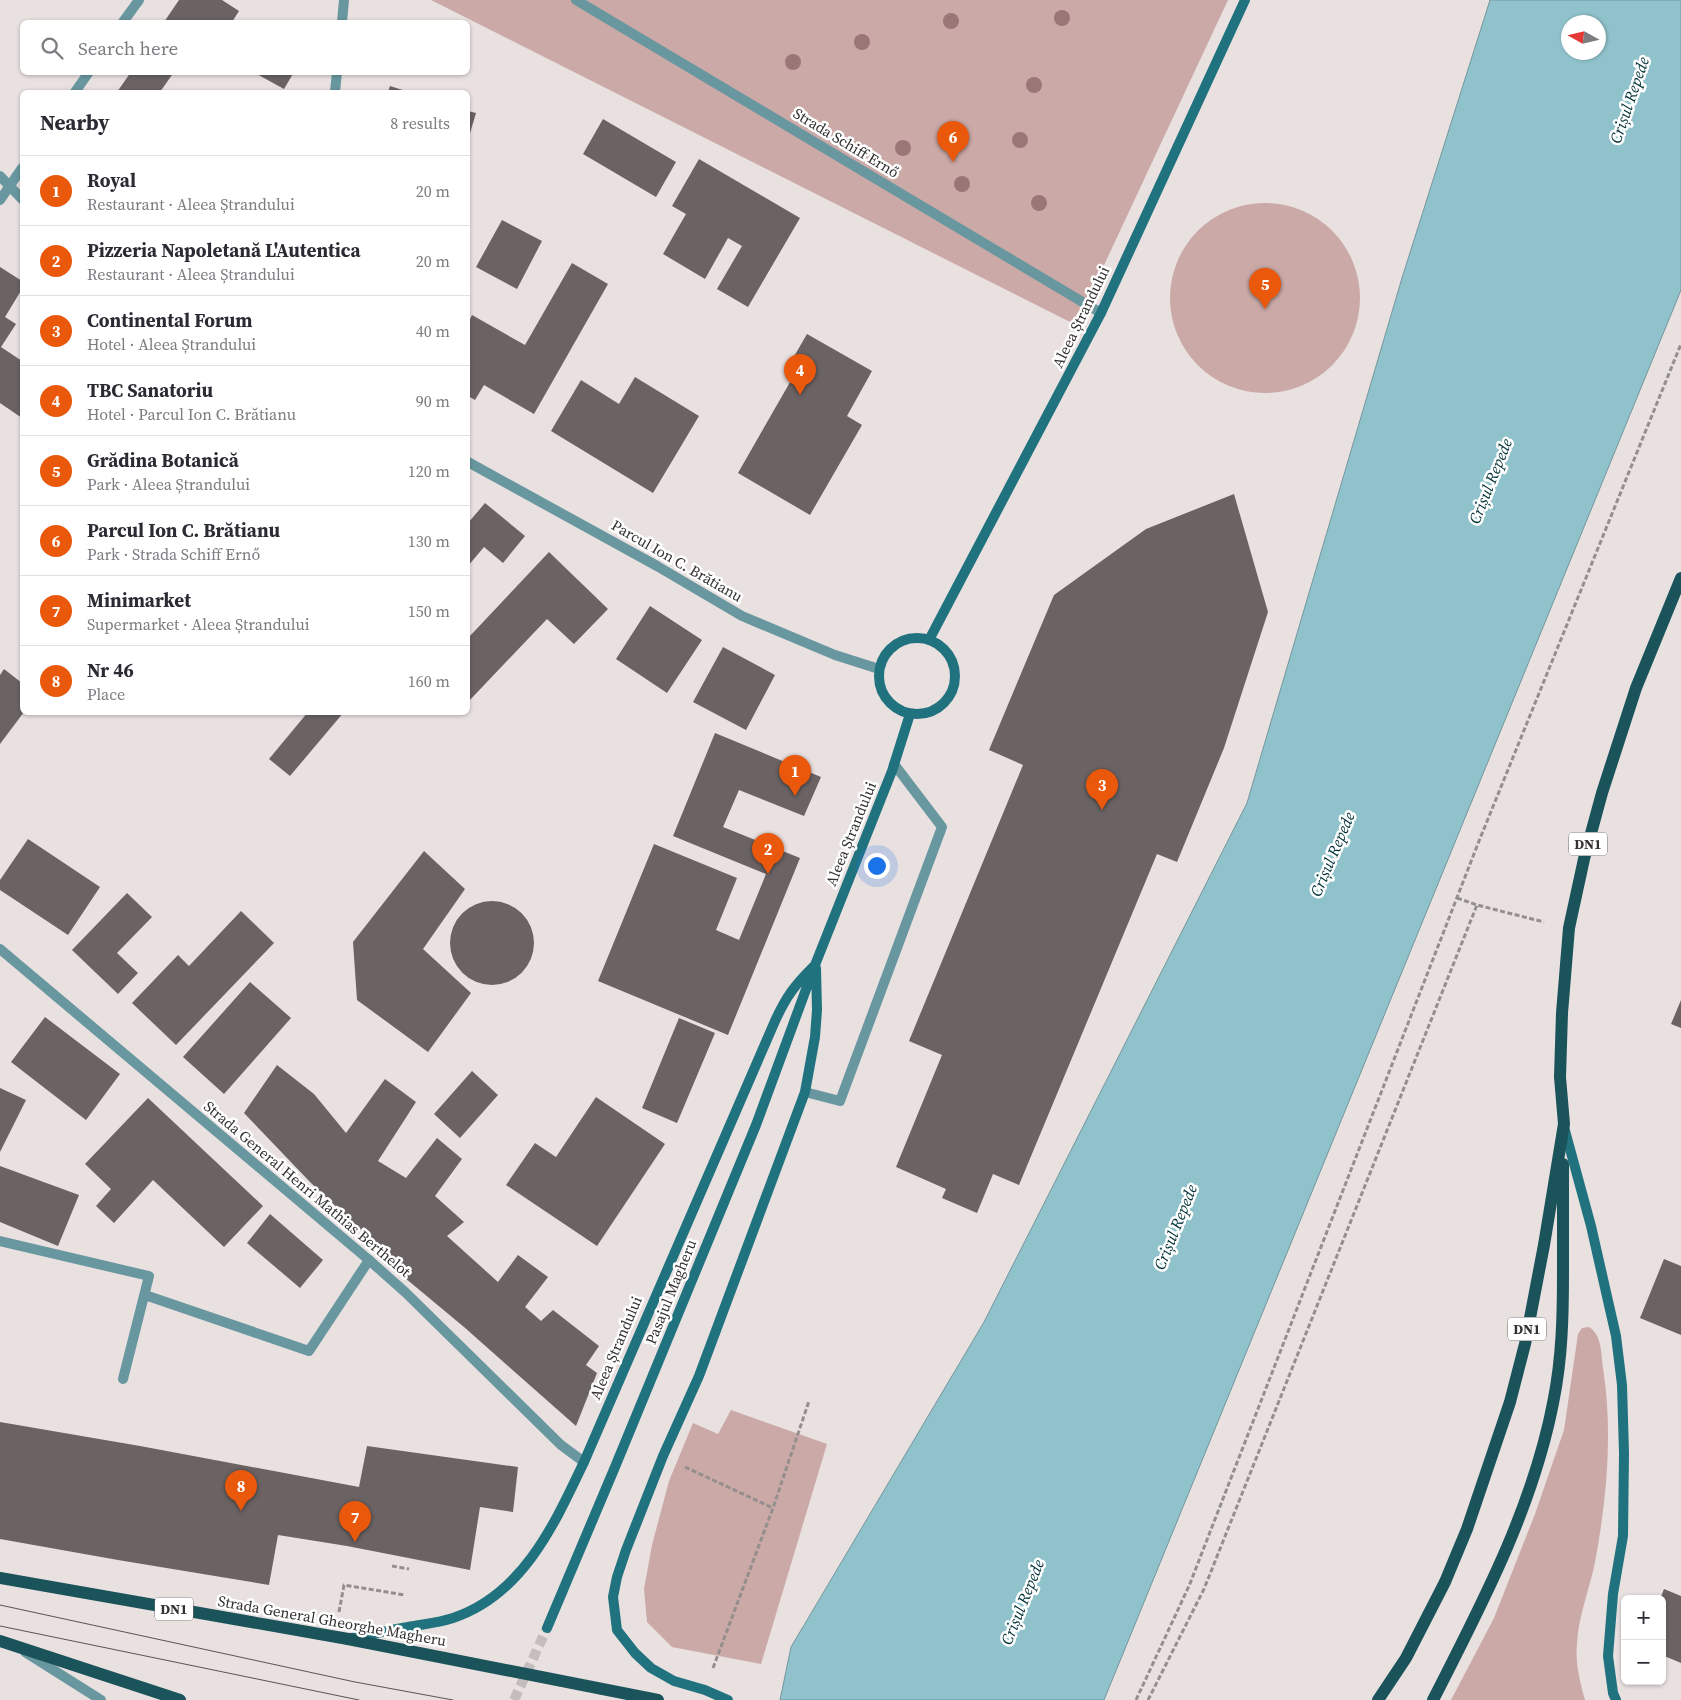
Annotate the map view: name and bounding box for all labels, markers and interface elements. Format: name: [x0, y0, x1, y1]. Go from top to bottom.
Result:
north arrow: [1561, 15, 1606, 60]
search box: [20, 20, 470, 75]
icon: search: [38, 34, 66, 62]
text: Search here: [78, 35, 178, 61]
water label: Crișul Repede: [1604, 53, 1654, 146]
street label: Strada Schiff Ernő: [789, 103, 903, 183]
text: Nearby: [40, 108, 110, 137]
text: 8 results: [390, 112, 450, 134]
pin: 6: [937, 121, 969, 162]
text: Royal: [87, 167, 136, 193]
text: 1: [52, 180, 60, 202]
text: 20 m: [416, 180, 450, 202]
text: Restaurant · Aleea Ștrandului: [87, 193, 295, 215]
text: Pizzeria Napoletană L'Autentica: [87, 237, 361, 263]
text: 2: [52, 250, 60, 272]
text: 20 m: [416, 250, 450, 272]
street label: Aleea Ștrandului: [1047, 262, 1114, 371]
text: Restaurant · Aleea Ștrandului: [87, 263, 295, 285]
pin: 5: [1249, 268, 1281, 309]
text: Continental Forum: [87, 307, 253, 333]
text: 3: [52, 320, 60, 342]
text: 40 m: [416, 320, 450, 342]
text: Hotel · Aleea Ștrandului: [87, 333, 256, 355]
pin: 4: [784, 354, 816, 395]
text: TBC Sanatoriu: [87, 377, 213, 403]
text: 4: [52, 390, 60, 412]
text: 90 m: [416, 390, 450, 412]
text: Hotel · Parcul Ion C. Brătianu: [87, 403, 296, 425]
water label: Crișul Repede: [1463, 435, 1517, 527]
text: Grădina Botanică: [87, 447, 239, 473]
text: 5: [52, 460, 60, 482]
text: 120 m: [408, 460, 450, 482]
text: Park · Aleea Ștrandului: [87, 473, 250, 495]
street label: Parcul Ion C. Brătianu: [608, 514, 747, 607]
text: Parcul Ion C. Brătianu: [87, 517, 280, 543]
text: 6: [52, 530, 60, 552]
text: 130 m: [408, 530, 450, 552]
text: Park · Strada Schiff Ernő: [87, 543, 260, 565]
text: Minimarket: [87, 587, 191, 613]
text: 7: [52, 600, 60, 622]
text: 150 m: [408, 600, 450, 622]
text: Supermarket · Aleea Ștrandului: [87, 613, 310, 635]
text: Nr 46: [87, 657, 134, 683]
text: 8: [52, 670, 60, 692]
text: 160 m: [408, 670, 450, 692]
text: Place: [87, 683, 125, 705]
pin: 1: [779, 755, 811, 796]
pin: 3: [1086, 769, 1118, 810]
street label: Aleea Ștrandului: [820, 779, 881, 889]
water label: Crișul Repede: [1304, 808, 1360, 900]
road number: DN1: [1569, 832, 1607, 856]
pin: 2: [752, 833, 784, 874]
your location: [864, 853, 890, 879]
street label: Strada General Henri Mathias Berthelot: [199, 1096, 415, 1282]
water label: Crișul Repede: [1148, 1181, 1202, 1273]
street label: Pasajul Magheru: [640, 1236, 701, 1347]
street label: Aleea Ștrandului: [584, 1293, 647, 1403]
road number: DN1: [1508, 1318, 1546, 1340]
pin: 8: [225, 1470, 257, 1511]
pin: 7: [339, 1501, 371, 1542]
water label: Crișul Repede: [995, 1556, 1049, 1648]
street label: Strada General Gheorghe Magheru: [216, 1590, 448, 1651]
map controls: [1621, 1595, 1666, 1685]
button: +: [1621, 1595, 1666, 1640]
road number: DN1: [155, 1598, 193, 1620]
button: −: [1621, 1640, 1666, 1685]

